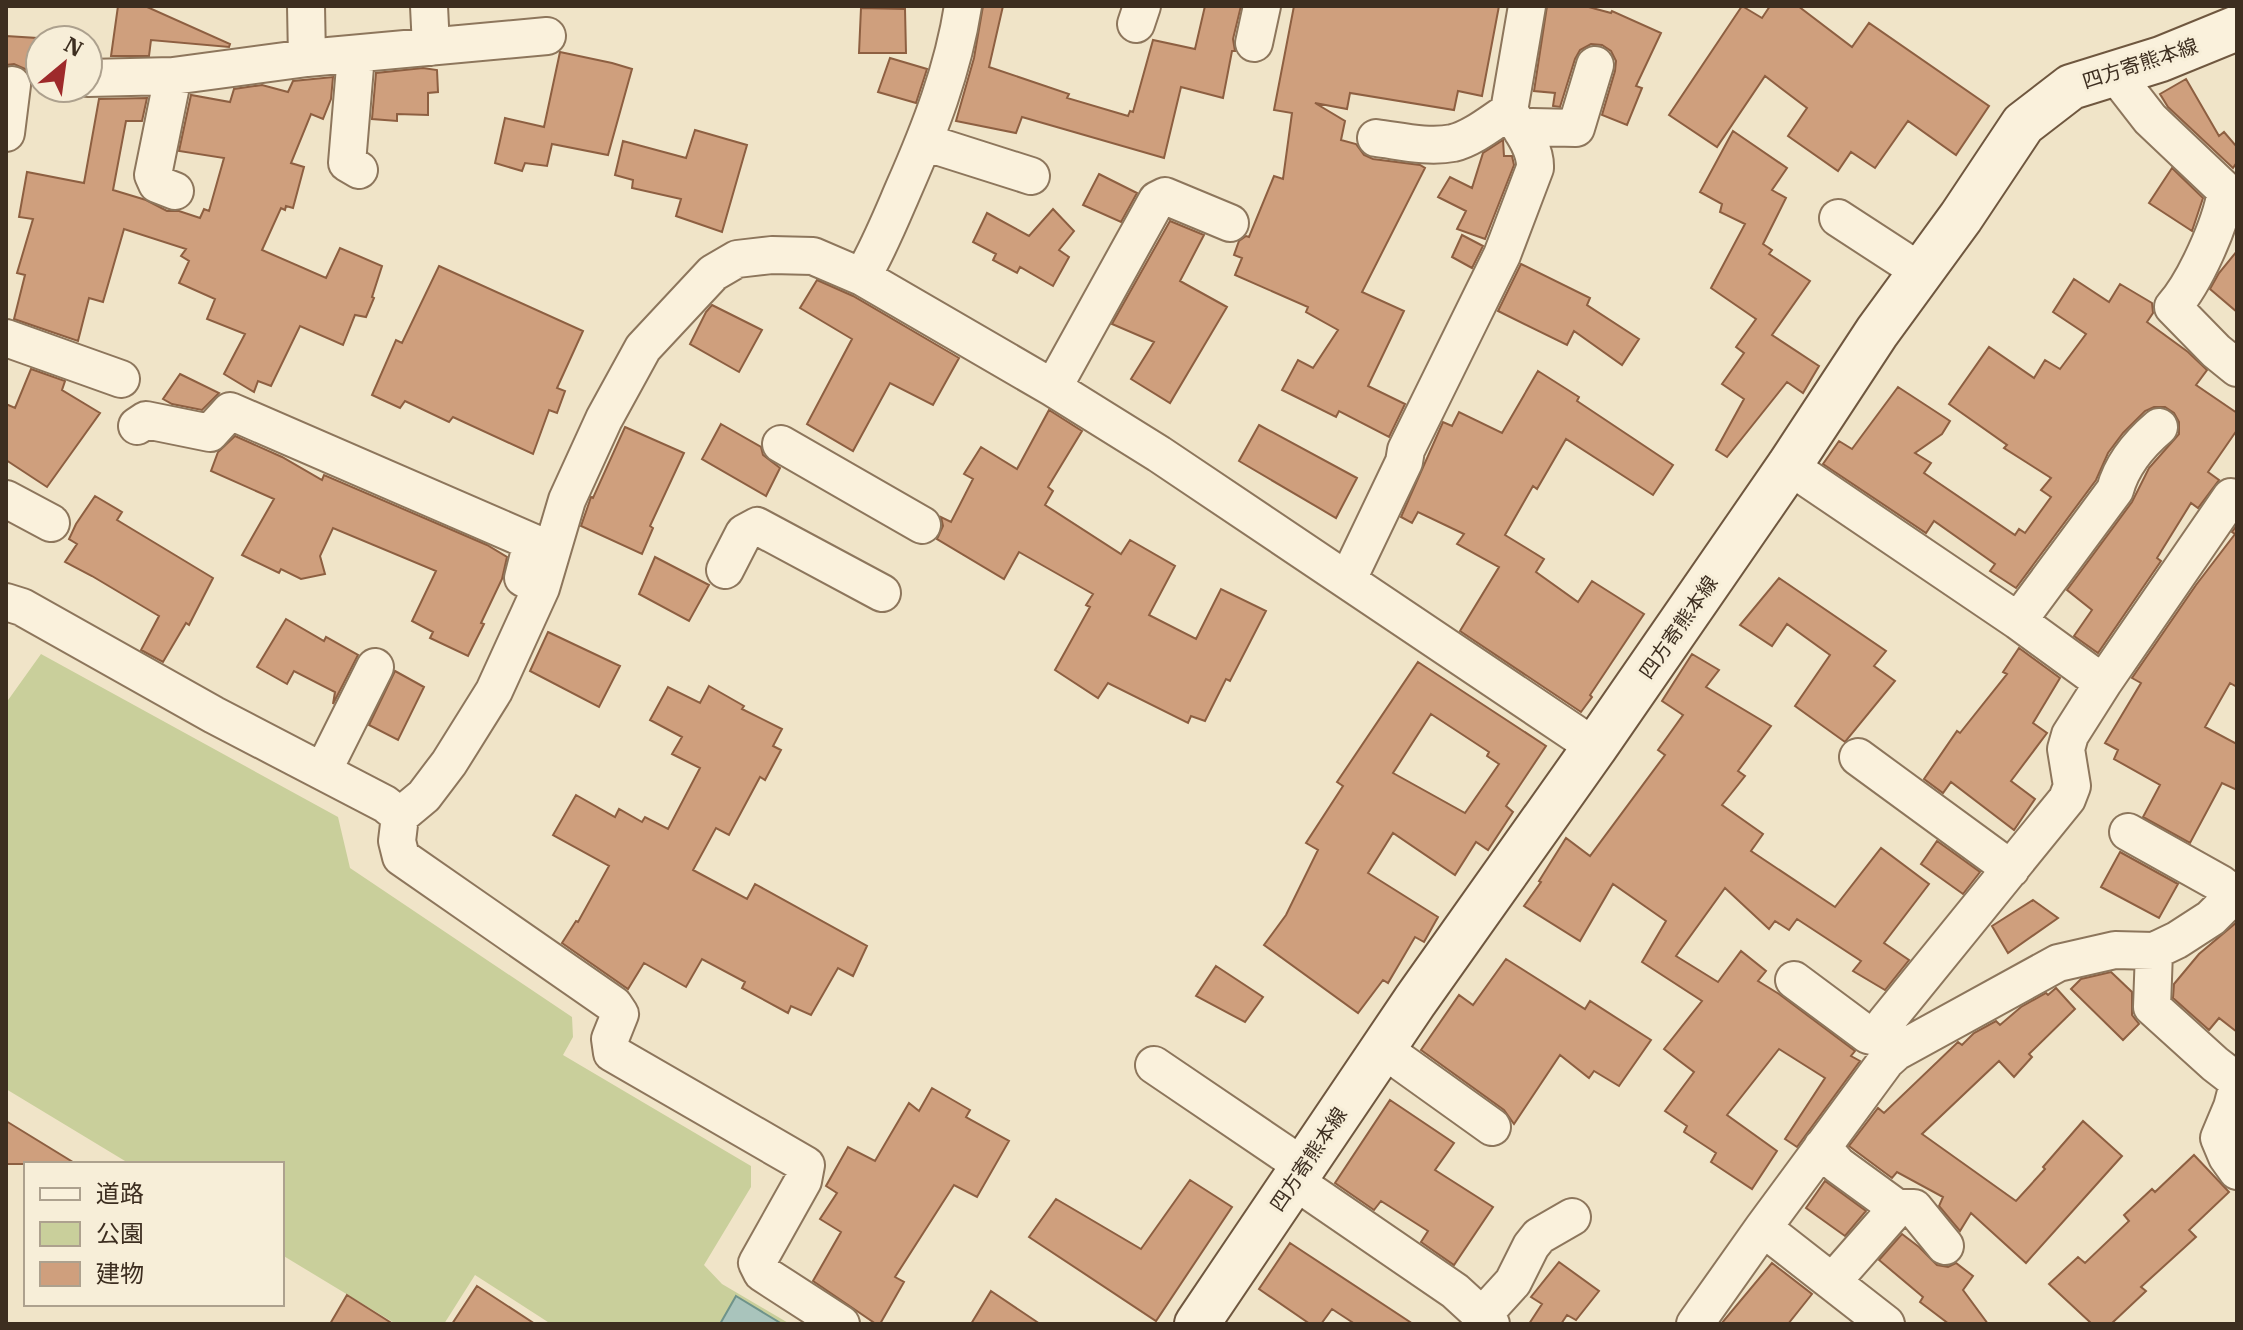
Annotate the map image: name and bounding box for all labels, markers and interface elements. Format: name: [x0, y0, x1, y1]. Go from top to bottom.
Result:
north arrow: [24, 24, 104, 104]
text: N: [59, 29, 89, 63]
street label: 四方寄熊本線: [2079, 32, 2201, 94]
street label: 四方寄熊本線: [1633, 570, 1723, 684]
street label: 四方寄熊本線: [1263, 1102, 1353, 1216]
legend: [24, 1162, 284, 1306]
text: 道路: [96, 1177, 144, 1209]
text: 公園: [96, 1217, 144, 1249]
text: 建物: [96, 1257, 144, 1289]

